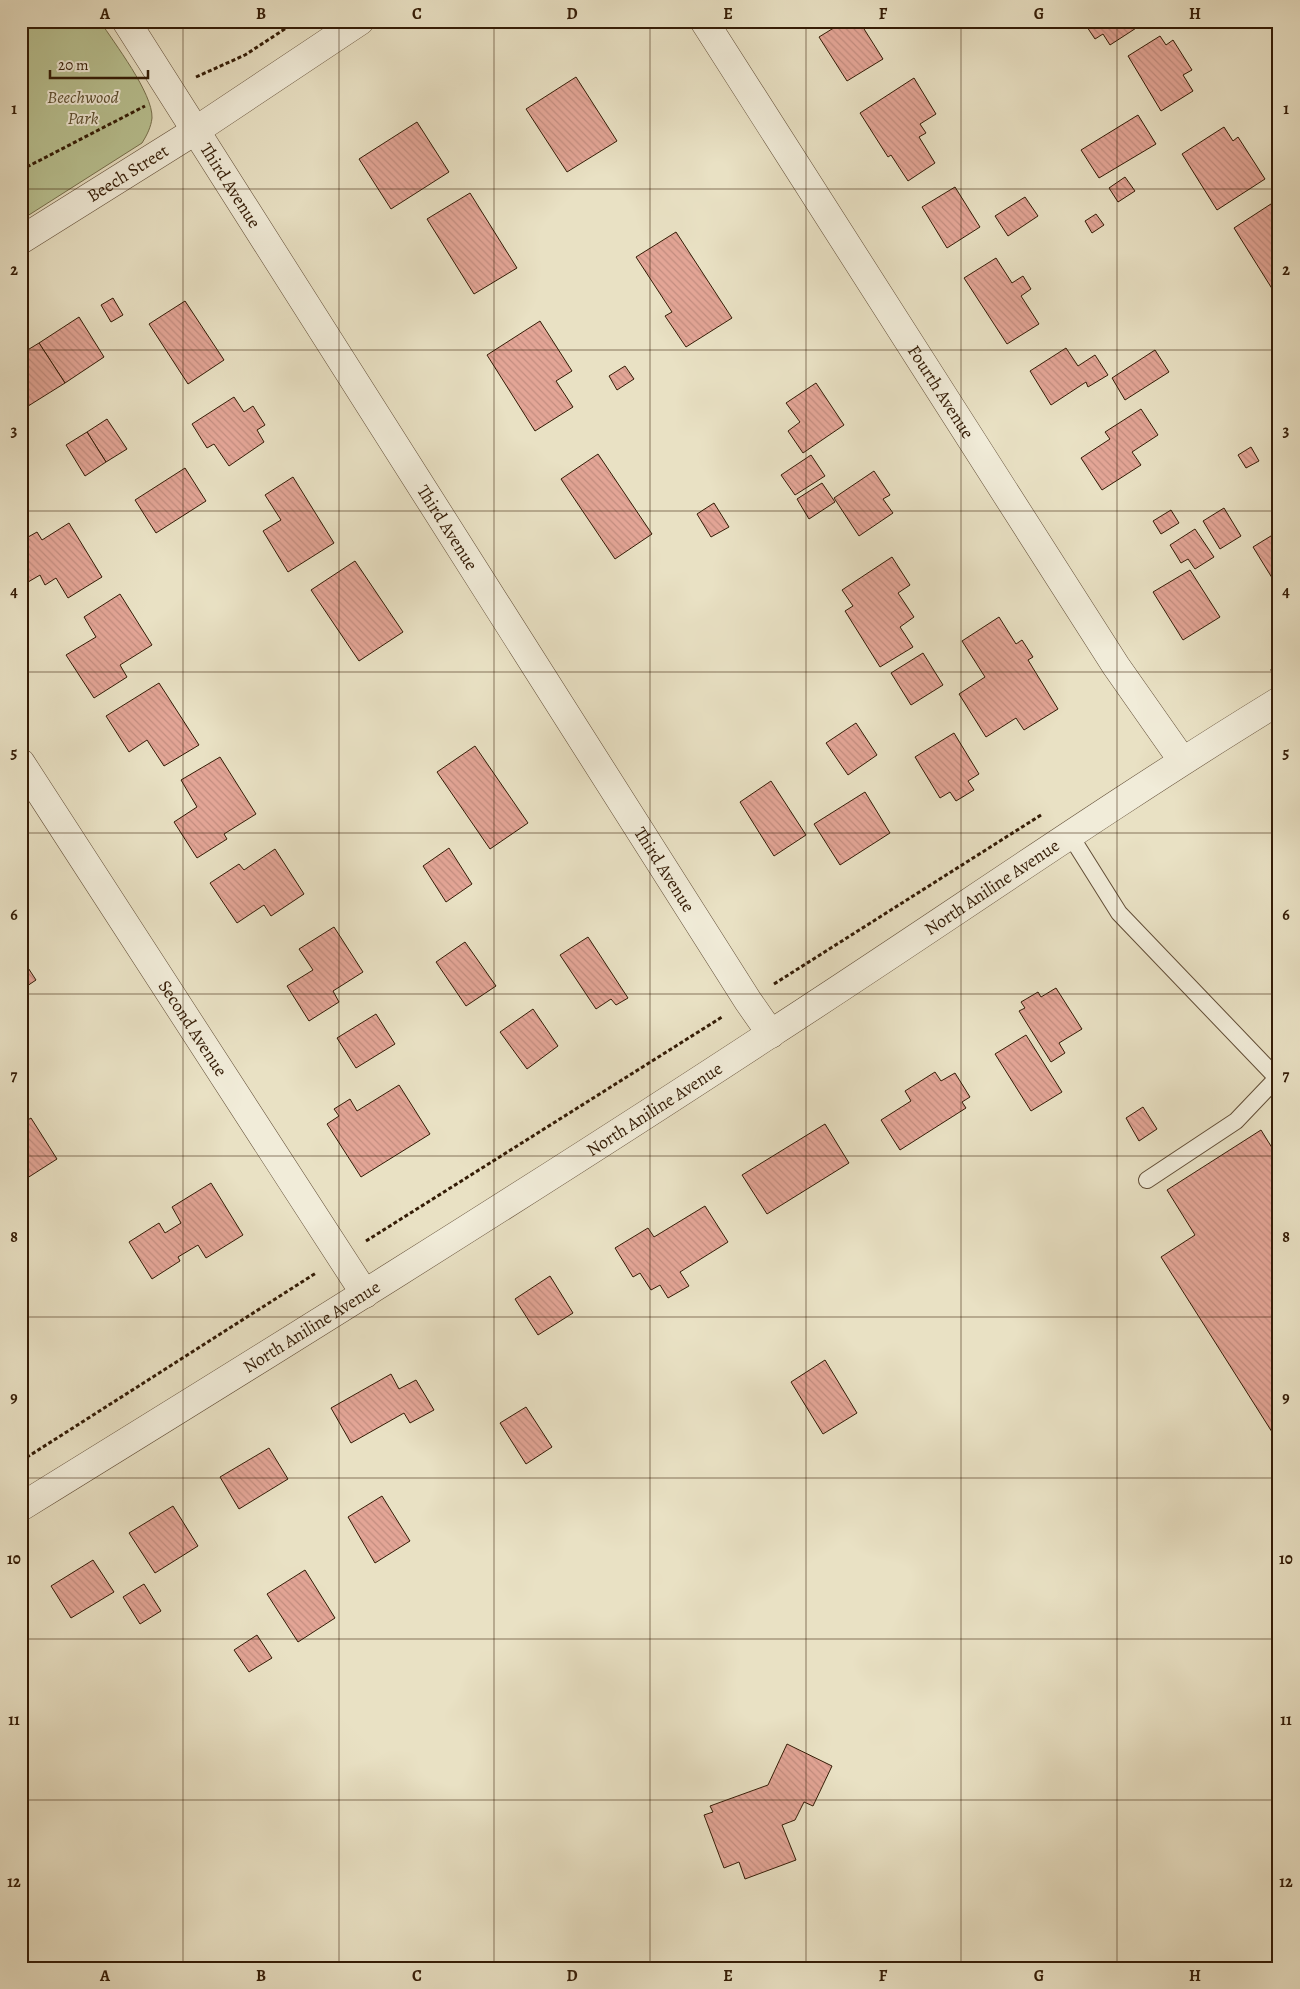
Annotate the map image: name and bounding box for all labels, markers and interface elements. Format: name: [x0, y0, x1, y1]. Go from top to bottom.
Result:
text: A: [99, 3, 111, 25]
text: B: [256, 3, 266, 25]
text: C: [412, 3, 422, 25]
text: D: [566, 3, 578, 25]
text: E: [723, 3, 733, 25]
text: F: [879, 3, 888, 25]
text: G: [1034, 3, 1044, 25]
text: H: [1189, 3, 1201, 25]
scale bar: [50, 48, 148, 80]
text: 20 m: [58, 55, 89, 75]
park label: Beechwood Park: [47, 85, 120, 130]
text: 1: [11, 98, 17, 120]
text: 1: [1283, 98, 1289, 120]
street label: Third Avenue: [194, 138, 266, 233]
street label: Beech Street: [82, 139, 173, 208]
text: 2: [10, 259, 18, 281]
text: 2: [1282, 259, 1290, 281]
street label: Fourth Avenue: [902, 340, 980, 443]
text: 3: [11, 420, 18, 442]
text: 3: [1283, 420, 1290, 442]
street label: Third Avenue: [412, 480, 484, 575]
text: 4: [10, 581, 18, 603]
text: 4: [1282, 581, 1290, 603]
text: 5: [11, 742, 18, 764]
text: 5: [1283, 742, 1290, 764]
street label: Third Avenue: [629, 822, 701, 917]
street label: North Aniline Avenue: [920, 833, 1064, 941]
text: 6: [10, 904, 18, 926]
text: 6: [1282, 904, 1290, 926]
street label: Second Avenue: [153, 975, 233, 1081]
street label: North Aniline Avenue: [582, 1056, 727, 1162]
text: 7: [11, 1065, 18, 1087]
text: 7: [1283, 1065, 1290, 1087]
text: 8: [10, 1226, 18, 1248]
text: 8: [1282, 1226, 1290, 1248]
street label: North Aniline Avenue: [238, 1275, 385, 1379]
text: 9: [10, 1387, 18, 1409]
text: 9: [1282, 1387, 1290, 1409]
text: 10: [7, 1548, 21, 1570]
text: 10: [1279, 1548, 1293, 1570]
text: 11: [8, 1709, 20, 1731]
text: 11: [1280, 1709, 1292, 1731]
text: 12: [7, 1871, 21, 1893]
text: 12: [1279, 1871, 1293, 1893]
text: A: [99, 1965, 111, 1987]
text: B: [256, 1965, 266, 1987]
text: C: [412, 1965, 422, 1987]
text: D: [566, 1965, 578, 1987]
text: E: [723, 1965, 733, 1987]
text: F: [879, 1965, 888, 1987]
text: G: [1034, 1965, 1044, 1987]
text: H: [1189, 1965, 1201, 1987]

